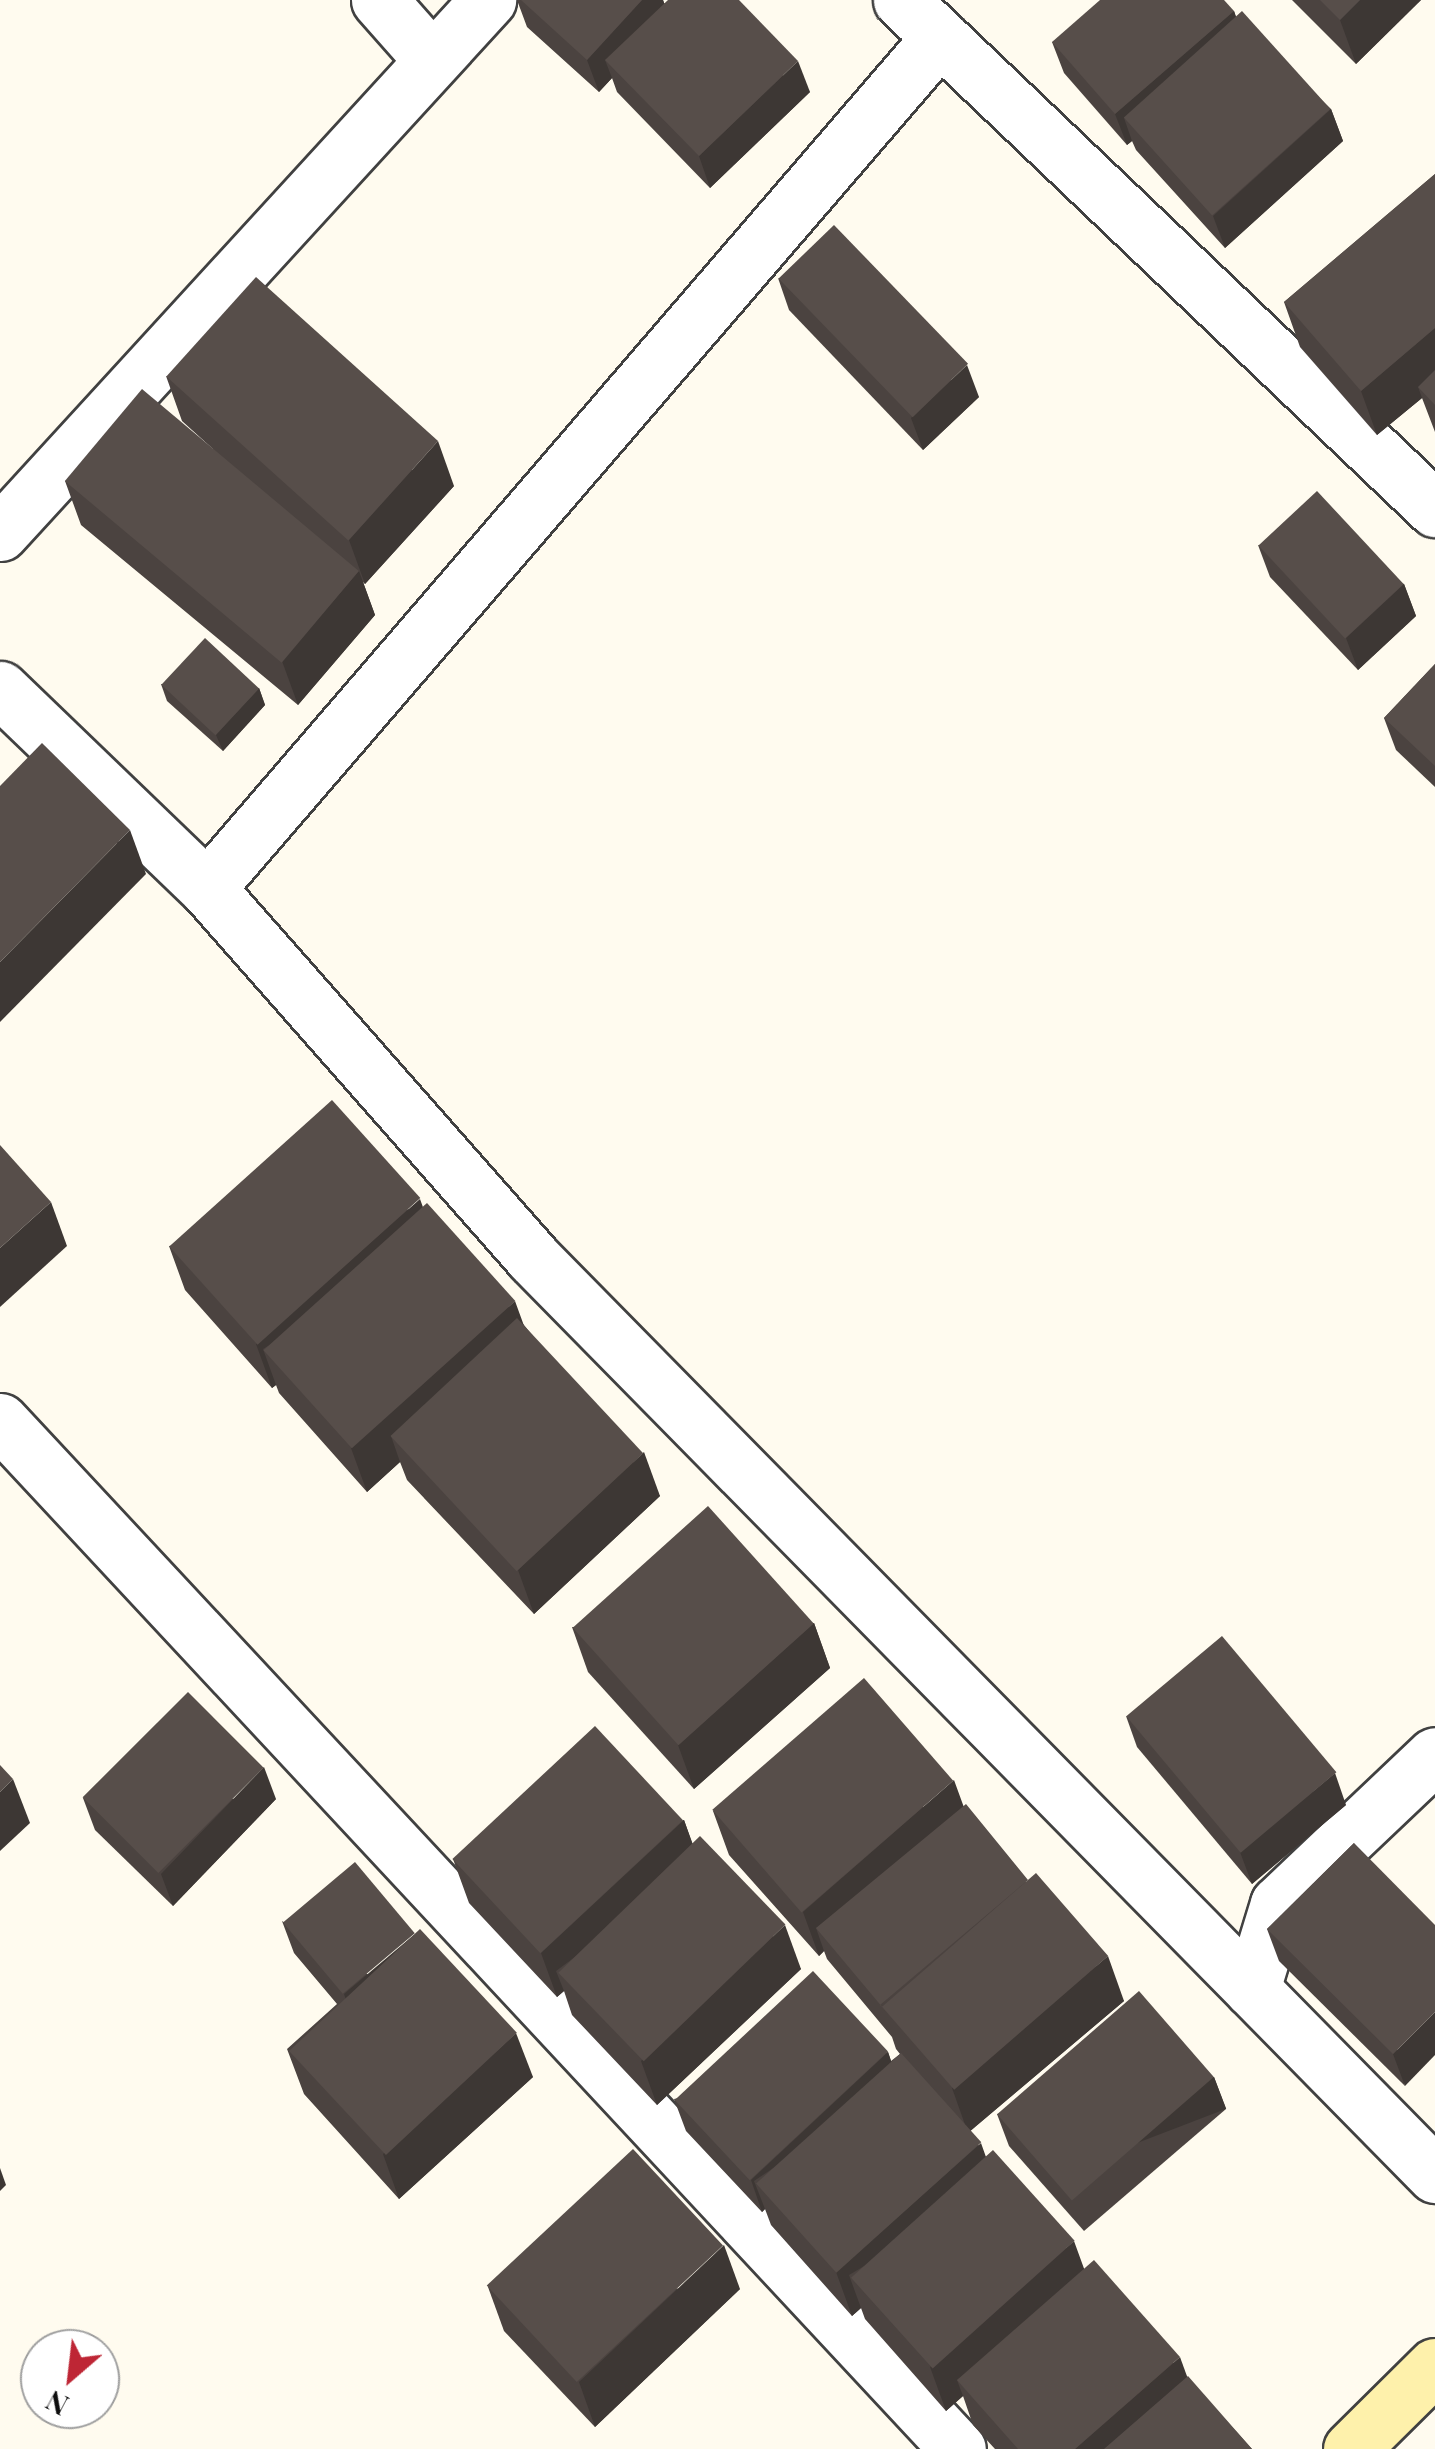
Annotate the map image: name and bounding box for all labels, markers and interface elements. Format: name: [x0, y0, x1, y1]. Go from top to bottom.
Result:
north arrow: [20, 2329, 120, 2429]
text: N: [39, 2383, 74, 2425]

